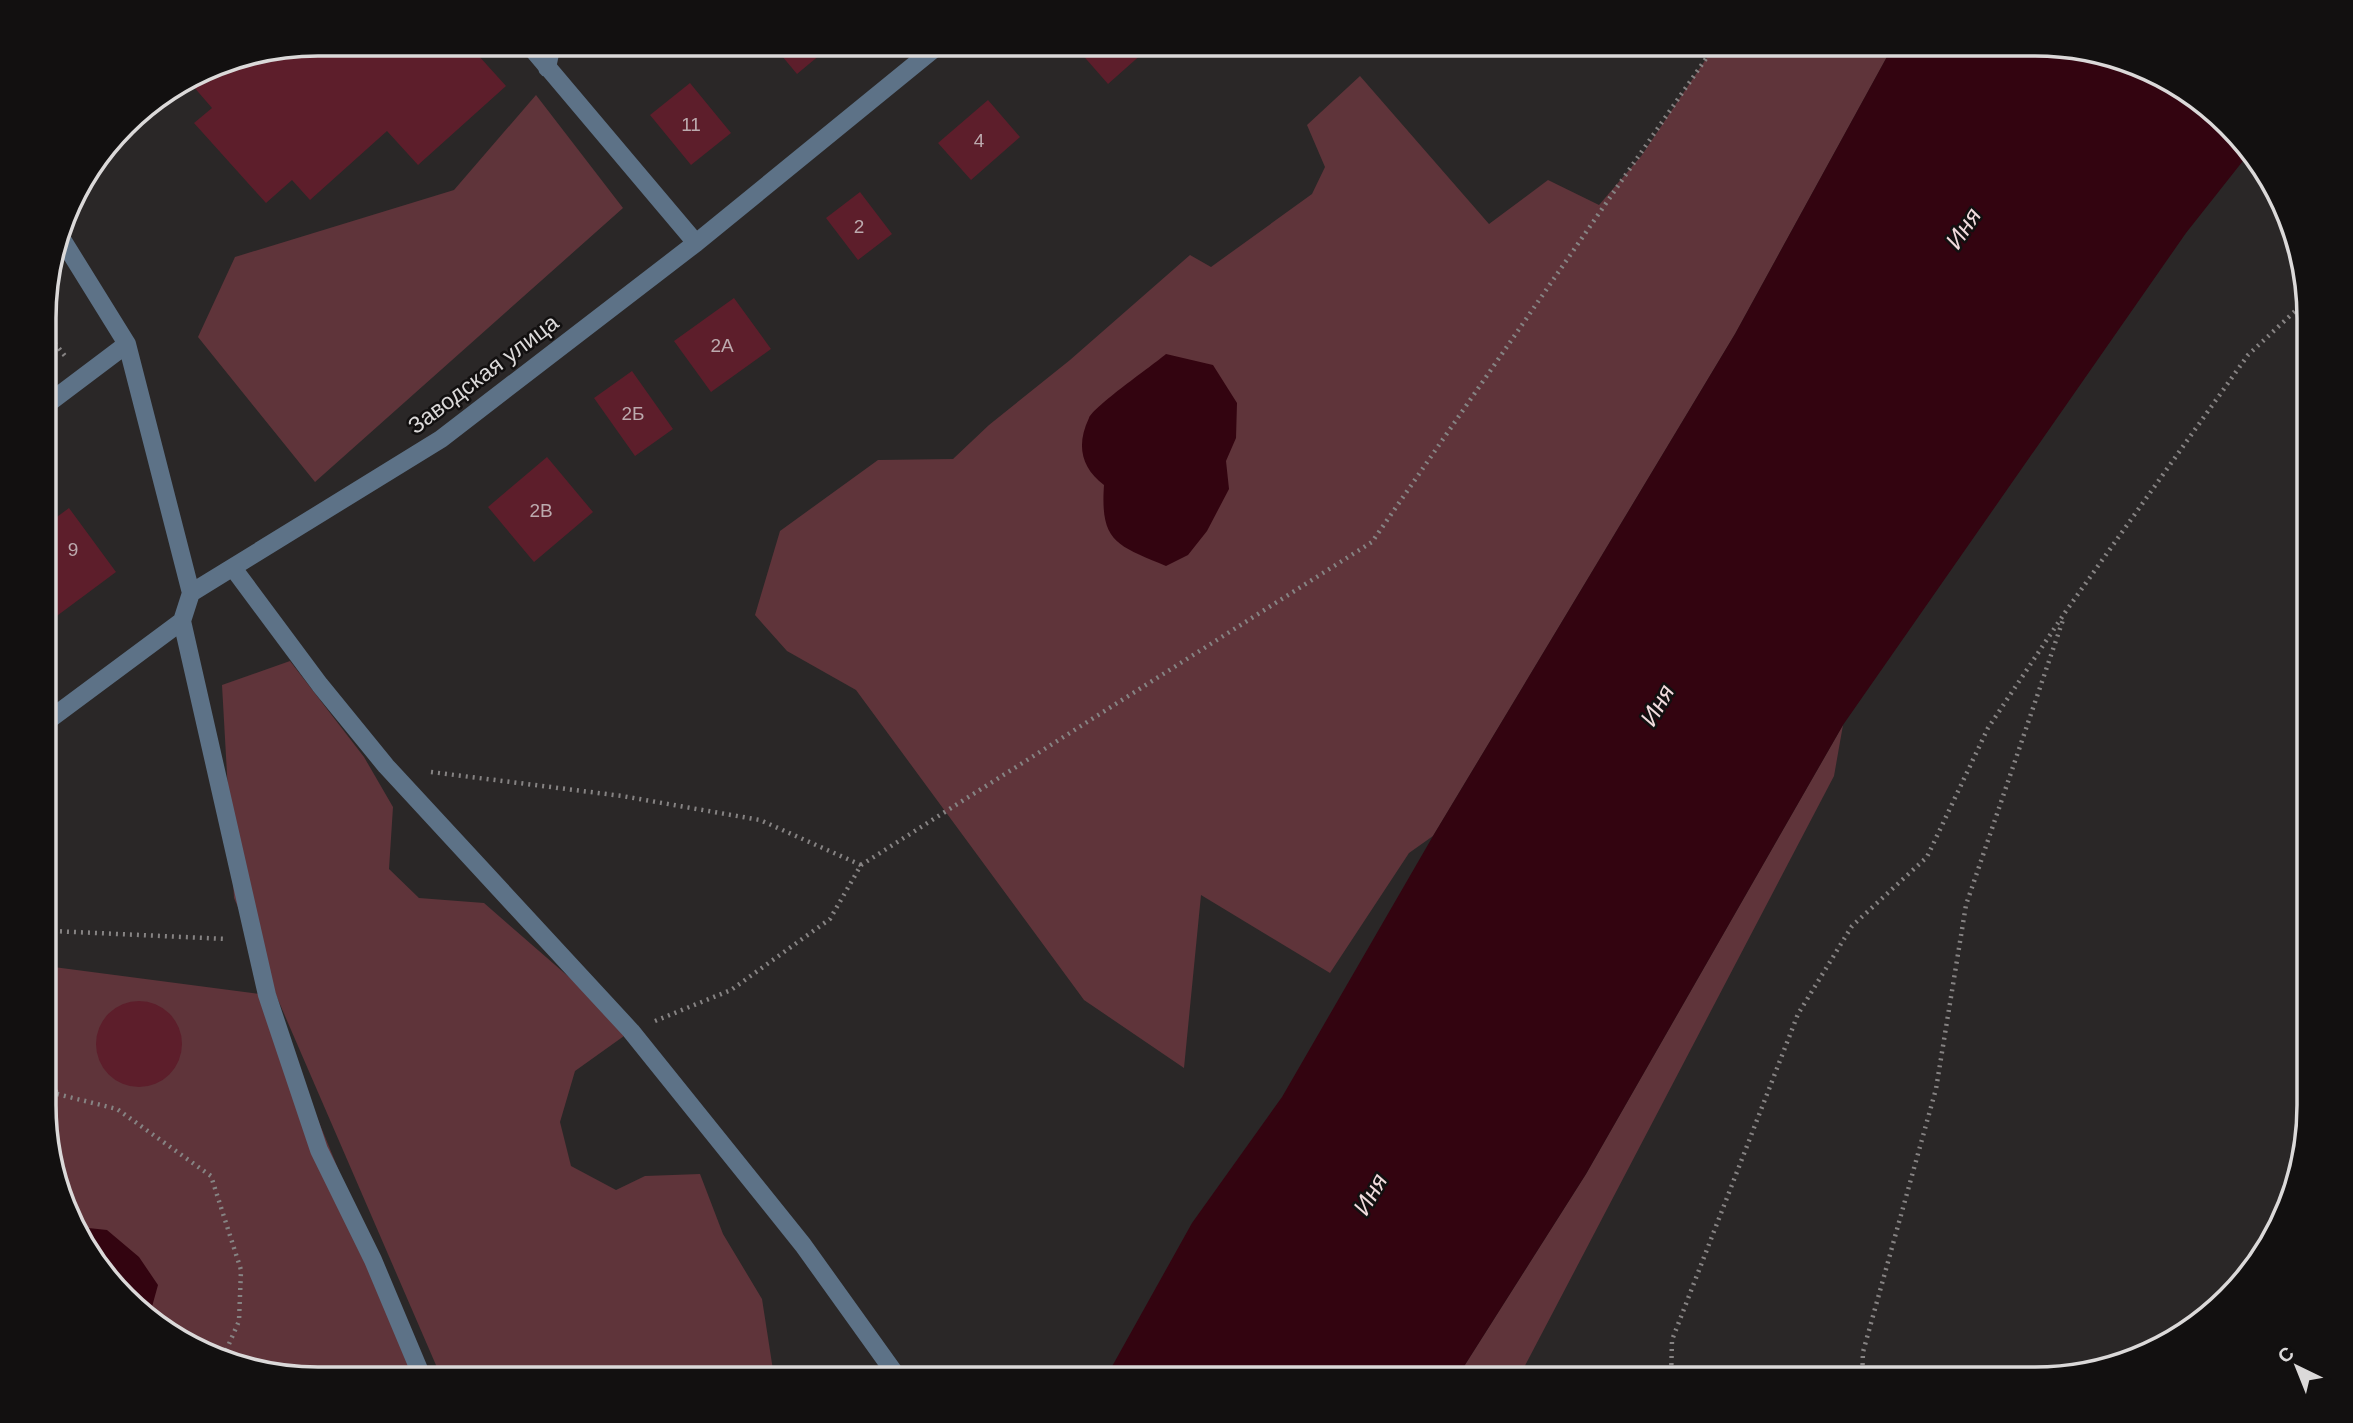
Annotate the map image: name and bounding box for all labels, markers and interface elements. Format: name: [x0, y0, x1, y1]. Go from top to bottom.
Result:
house number: 11: [681, 114, 701, 135]
house number: 4: [974, 130, 985, 151]
water label: Иня: [1940, 202, 1986, 253]
house number: 2: [854, 216, 864, 237]
street label: Заводская улица: [403, 309, 563, 439]
house number: 2А: [710, 335, 734, 356]
house number: 2Б: [621, 403, 645, 424]
house number: 2В: [529, 500, 553, 521]
house number: 9: [68, 539, 78, 560]
water label: Иня: [1635, 679, 1680, 730]
water label: Иня: [1348, 1168, 1393, 1219]
north arrow: [2262, 1332, 2332, 1402]
text: С: [2274, 1342, 2298, 1367]

